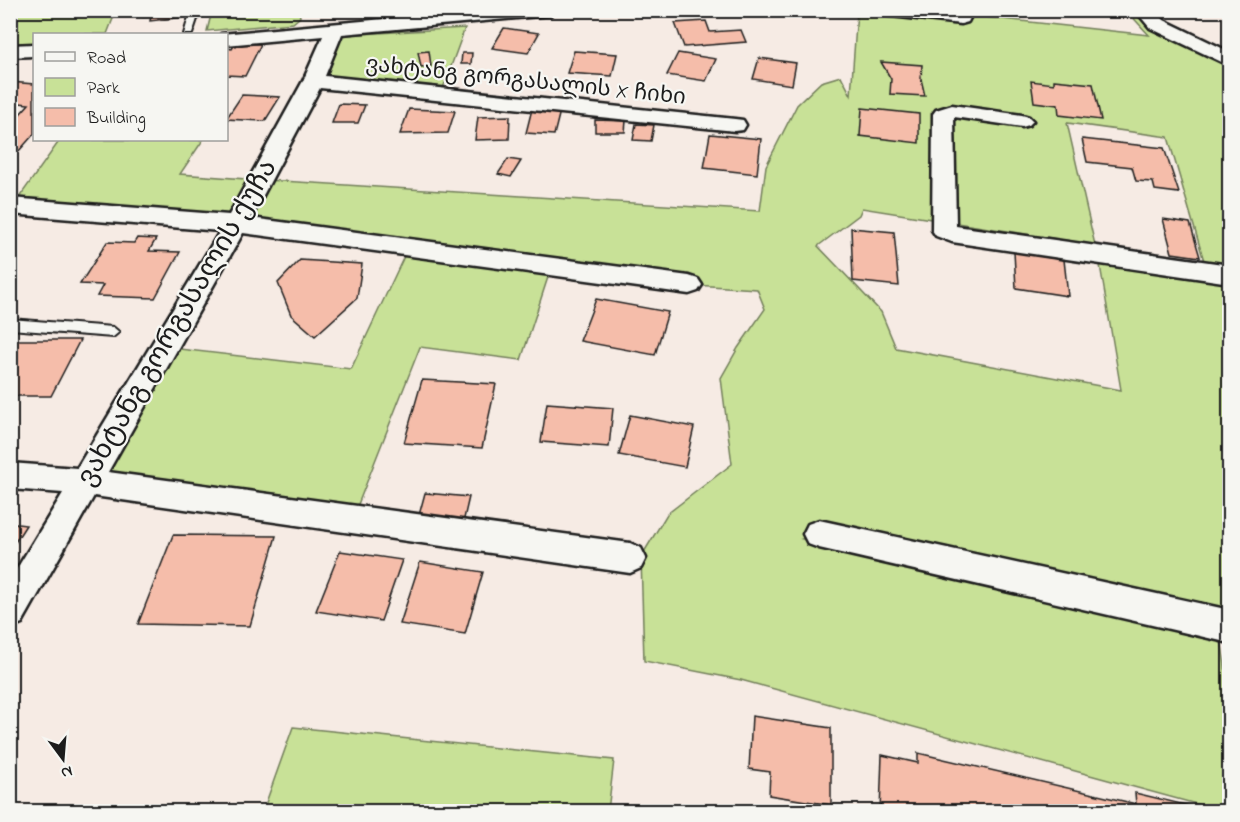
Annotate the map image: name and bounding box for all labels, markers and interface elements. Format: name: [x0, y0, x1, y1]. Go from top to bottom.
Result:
legend: [33, 33, 228, 141]
text: Road: [87, 46, 126, 72]
street label: ვახტანგ გორგასალის X ჩიხი: [364, 49, 687, 115]
text: Park: [87, 76, 120, 102]
text: Building: [86, 106, 146, 133]
street label: ვახტანგ გორგასალის ქუჩა: [68, 153, 288, 494]
north arrow: [33, 729, 93, 789]
text: N: [58, 758, 75, 785]

